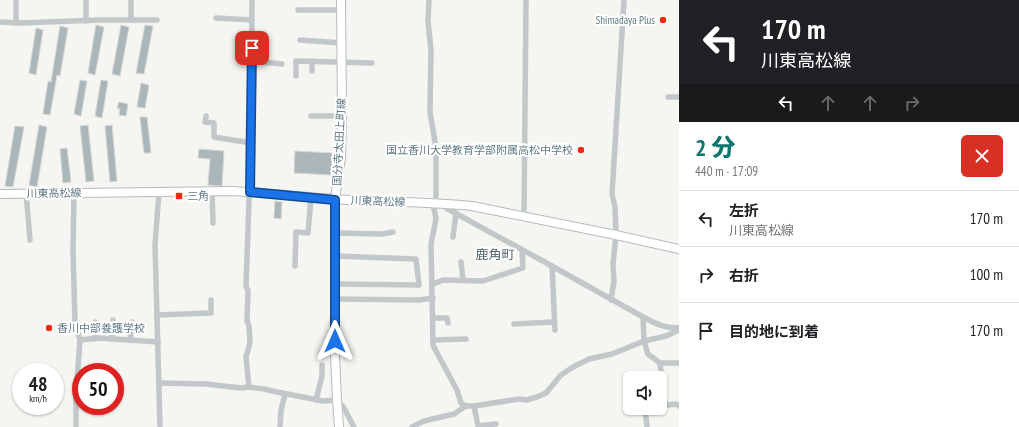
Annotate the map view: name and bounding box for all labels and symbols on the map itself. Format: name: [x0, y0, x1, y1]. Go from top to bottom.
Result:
place label: Shimadaya Plus: [595, 13, 655, 27]
marker: Shimadaya Plus: [658, 15, 668, 25]
pin: [235, 31, 269, 65]
street label: 国分寺太田上町線: [330, 98, 348, 186]
place label: 国立香川大学教育学部附属高松中学校: [386, 143, 573, 157]
marker: 国立香川大学教育学部附属高松中学校: [576, 145, 586, 155]
street label: 川東高松線: [26, 186, 82, 200]
place label: 三角: [187, 189, 209, 203]
marker: 三角: [174, 191, 184, 201]
street label: 川東高松線: [350, 193, 406, 209]
district label: 鹿角町: [475, 246, 515, 263]
position arrow: [314, 320, 356, 362]
place label: 香川中部養護学校: [57, 321, 145, 335]
marker: 香川中部養護学校: [44, 323, 54, 333]
speed limit sign: 50: [72, 363, 124, 415]

